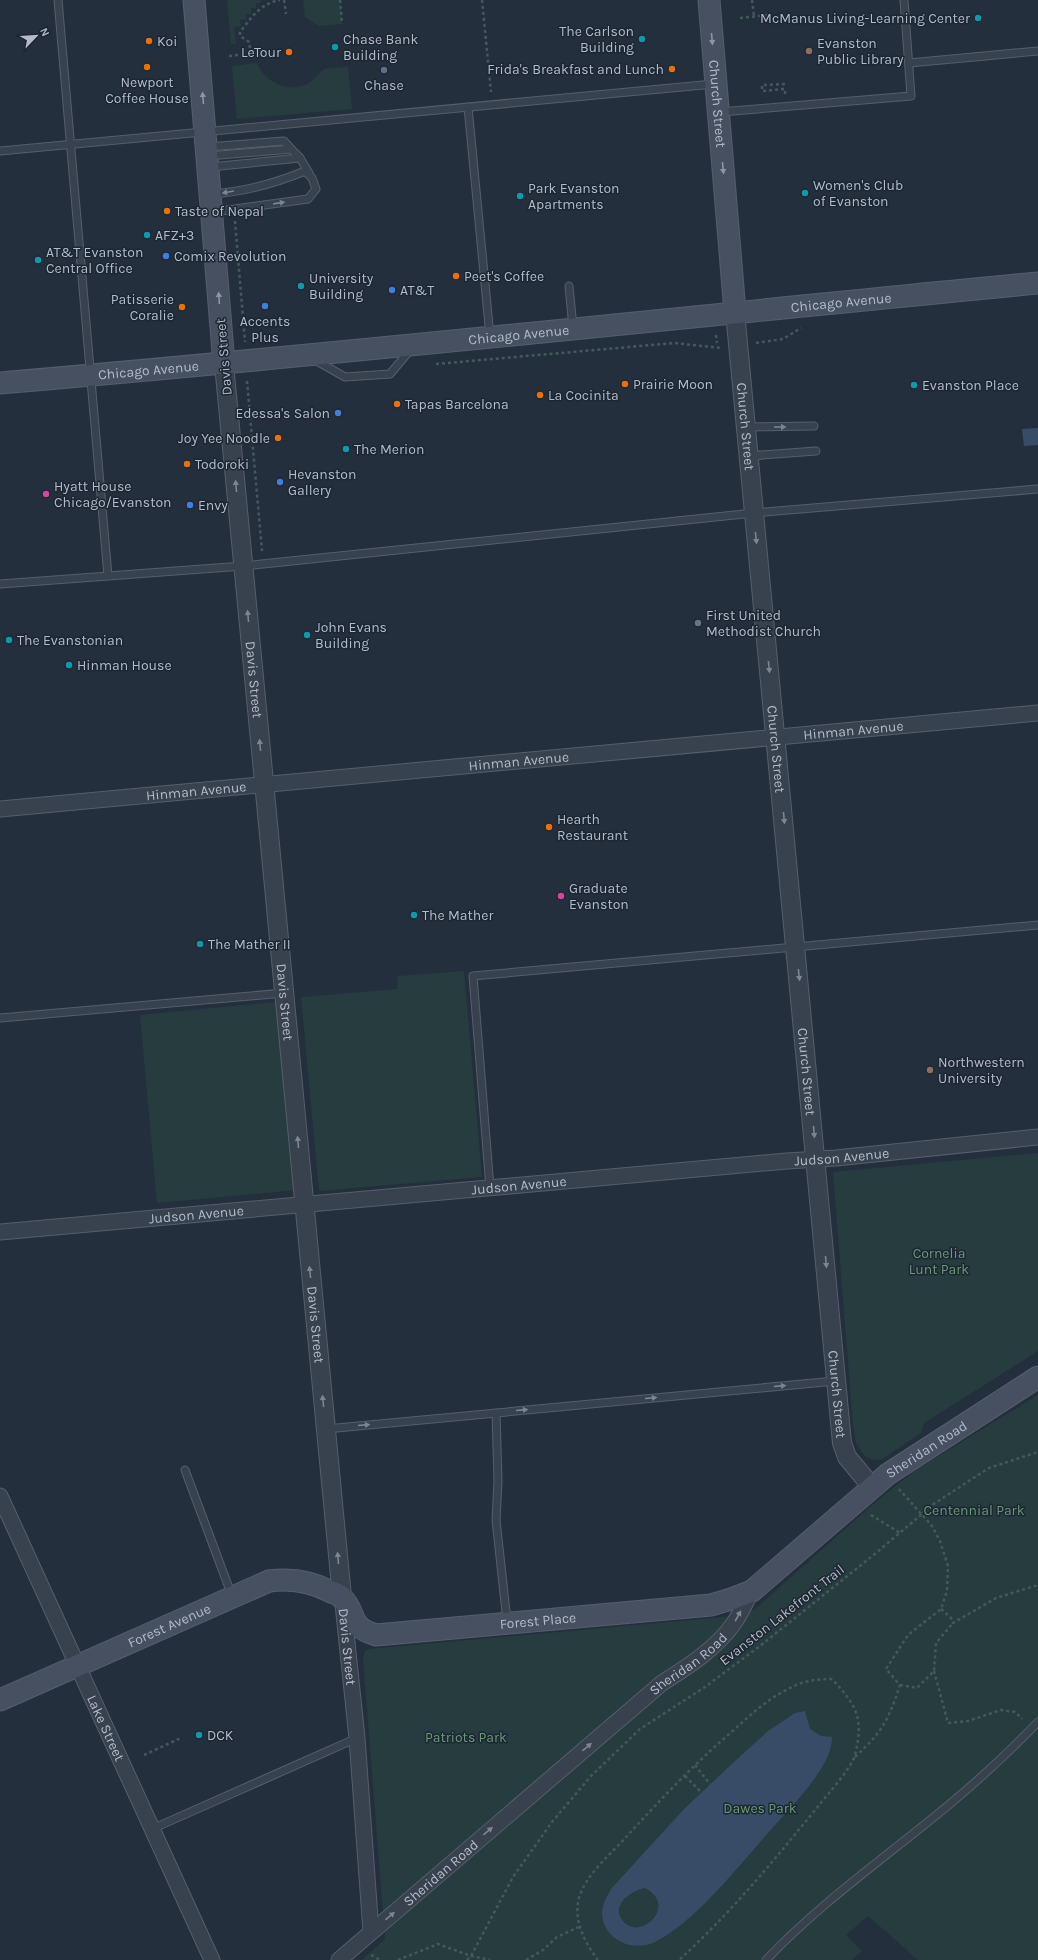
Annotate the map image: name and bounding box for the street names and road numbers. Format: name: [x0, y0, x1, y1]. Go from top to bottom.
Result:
street label: Church Street: [706, 59, 730, 148]
street label: Chicago Avenue: [790, 289, 892, 316]
street label: Davis Street: [212, 318, 236, 396]
street label: Chicago Avenue: [468, 321, 570, 348]
street label: Chicago Avenue: [97, 357, 200, 383]
street label: Church Street: [733, 382, 758, 471]
street label: Davis Street: [242, 640, 266, 719]
street label: Church Street: [764, 704, 789, 794]
street label: Hinman Avenue: [802, 717, 904, 743]
street label: Hinman Avenue: [468, 748, 570, 774]
street label: Hinman Avenue: [145, 778, 247, 804]
street label: Davis Street: [273, 963, 297, 1041]
street label: Church Street: [794, 1027, 819, 1116]
street label: Judson Avenue: [794, 1144, 890, 1169]
street label: Judson Avenue: [471, 1172, 567, 1198]
street label: Judson Avenue: [148, 1202, 244, 1227]
street label: Davis Street: [304, 1285, 328, 1364]
street label: Church Street: [825, 1350, 850, 1439]
street label: Sheridan Road: [882, 1417, 970, 1482]
street label: Evanston Lakefront Trail: [716, 1561, 848, 1669]
street label: Forest Avenue: [125, 1599, 213, 1651]
street label: Davis Street: [335, 1607, 360, 1686]
street label: Forest Place: [499, 1609, 577, 1632]
street label: Sheridan Road: [646, 1629, 731, 1699]
street label: Lake Street: [83, 1692, 128, 1764]
street label: Sheridan Road: [400, 1836, 482, 1910]

